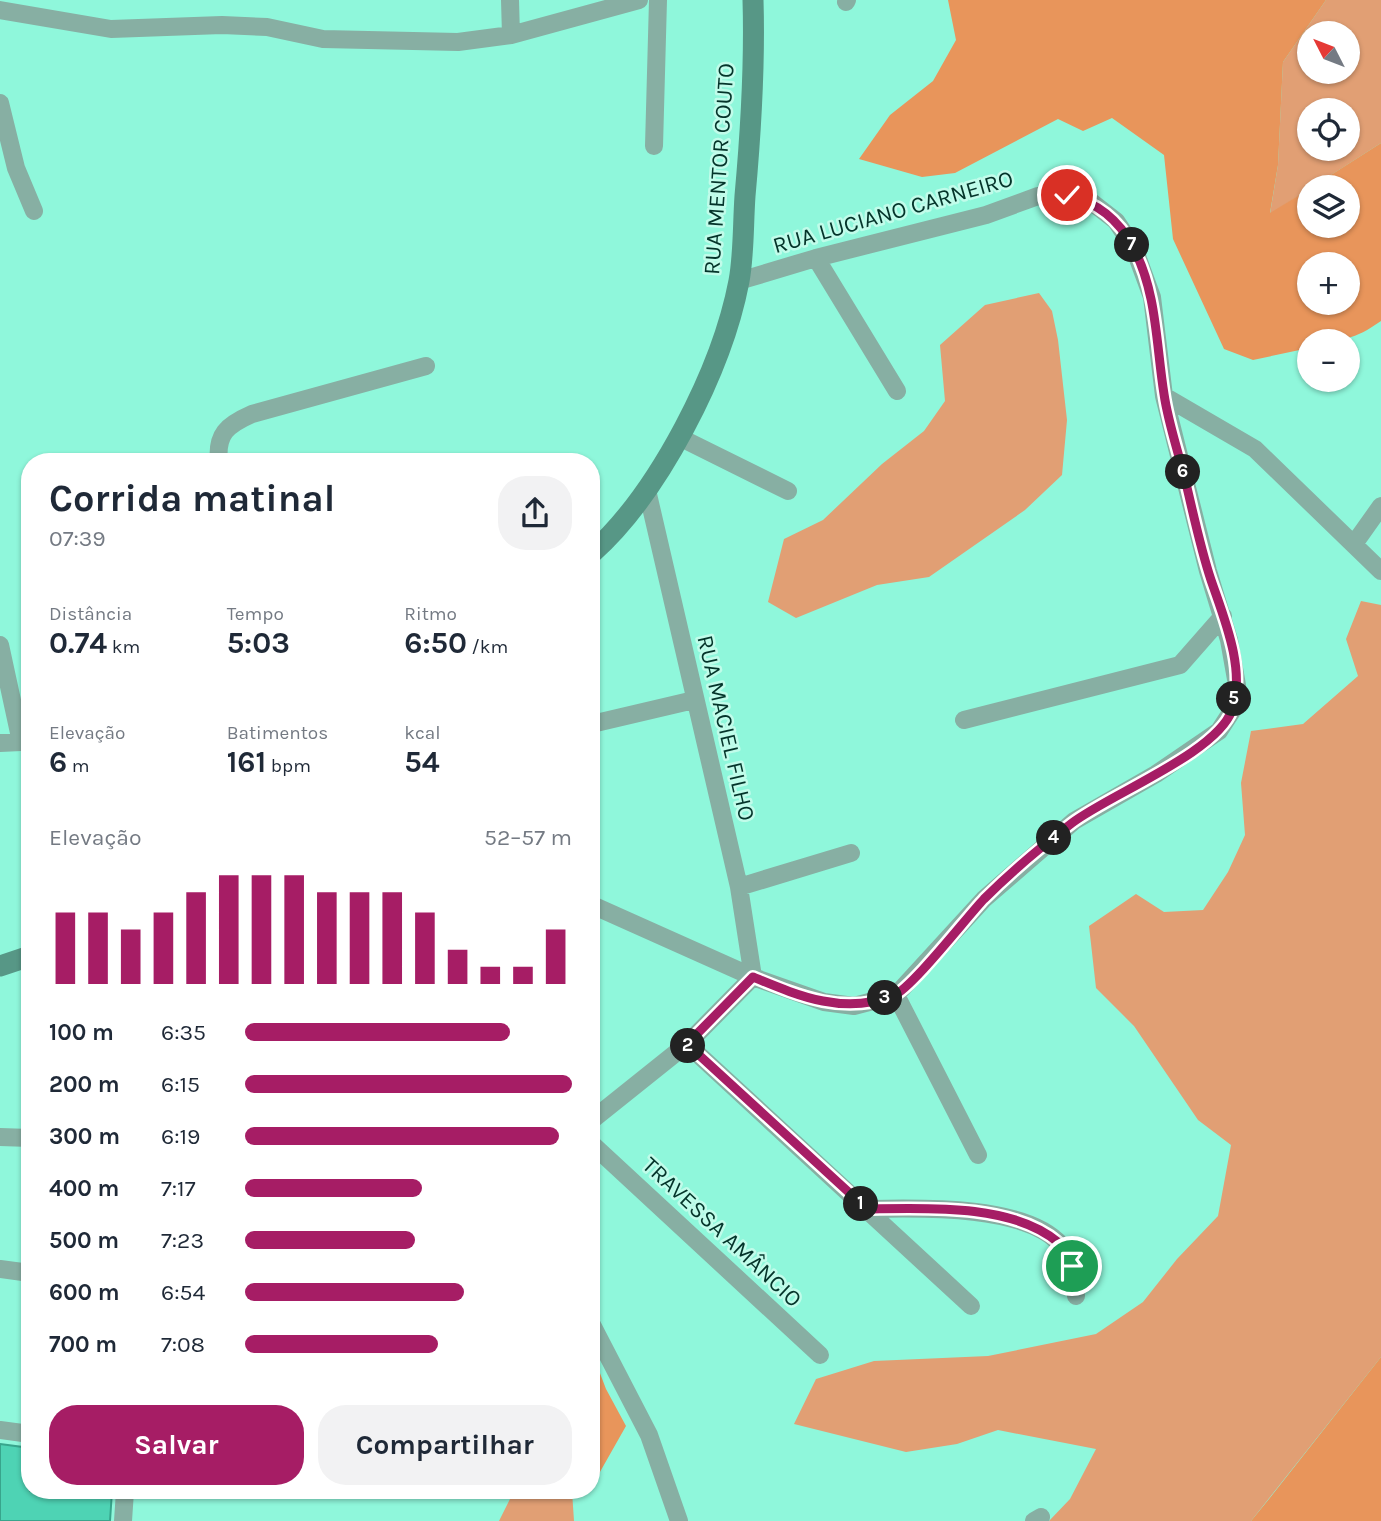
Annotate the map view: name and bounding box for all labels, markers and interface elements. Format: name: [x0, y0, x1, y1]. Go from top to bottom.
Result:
north arrow: [1297, 21, 1360, 84]
map controls: [1297, 21, 1360, 392]
street label: RUA MENTOR COUTO: [698, 62, 740, 276]
button: locate: [1297, 98, 1360, 161]
street label: RUA LUCIANO CARNEIRO: [770, 165, 1016, 259]
pin: [1037, 165, 1097, 225]
button: layers: [1297, 175, 1360, 238]
icon: check: [1048, 176, 1086, 214]
pin: 7: [1114, 228, 1150, 262]
text: 7: [1127, 233, 1136, 255]
button: +: [1297, 252, 1360, 315]
button: −: [1297, 329, 1360, 392]
pin: 6: [1166, 454, 1200, 490]
text: 6: [1177, 460, 1188, 482]
text: Corrida matinal: [49, 476, 335, 521]
button: share: [498, 476, 572, 550]
text: 07:39: [49, 525, 106, 552]
text: Distância: [49, 603, 132, 625]
text: Tempo: [227, 603, 284, 625]
text: Ritmo: [404, 603, 457, 625]
text: 0.74: [49, 625, 107, 661]
text: 5:03: [227, 625, 290, 661]
text: 6:50: [404, 625, 467, 661]
street label: RUA MACIEL FILHO: [692, 633, 760, 823]
text: km: [107, 636, 140, 658]
text: /km: [467, 636, 508, 658]
pin: 5: [1216, 682, 1252, 716]
text: 5: [1228, 687, 1239, 709]
text: Elevação: [49, 722, 125, 744]
text: Batimentos: [227, 722, 328, 744]
text: kcal: [404, 722, 441, 744]
text: 6: [49, 744, 67, 780]
text: 161: [227, 744, 266, 780]
text: 54: [404, 744, 440, 780]
text: m: [67, 755, 90, 777]
text: bpm: [266, 755, 311, 777]
pin: 4: [1036, 820, 1072, 856]
text: Elevação: [49, 824, 142, 851]
text: 52–57 m: [484, 824, 572, 851]
text: 4: [1048, 826, 1059, 848]
pin: 3: [868, 981, 903, 1016]
text: 3: [879, 986, 890, 1008]
text: 100 m: [49, 1019, 114, 1046]
text: 6:35: [161, 1019, 206, 1046]
pin: 2: [670, 1028, 706, 1064]
text: 2: [682, 1034, 693, 1056]
text: 200 m: [49, 1071, 120, 1098]
text: 6:15: [161, 1071, 200, 1098]
text: 300 m: [49, 1123, 120, 1150]
text: 6:19: [161, 1123, 200, 1150]
street label: TRAVESSA AMÂNCIO: [637, 1151, 807, 1313]
text: 400 m: [49, 1175, 119, 1202]
text: 7:17: [161, 1175, 196, 1202]
pin: 1: [844, 1186, 878, 1222]
text: 1: [857, 1192, 864, 1214]
text: 500 m: [49, 1227, 119, 1254]
text: 7:23: [161, 1227, 204, 1254]
pin: [1042, 1236, 1102, 1296]
icon: arrive: [1053, 1247, 1091, 1285]
text: 600 m: [49, 1279, 120, 1306]
text: 6:54: [161, 1279, 205, 1306]
text: 700 m: [49, 1331, 117, 1358]
text: 7:08: [161, 1331, 205, 1358]
button: Salvar: [49, 1405, 304, 1485]
button: Compartilhar: [318, 1405, 572, 1485]

